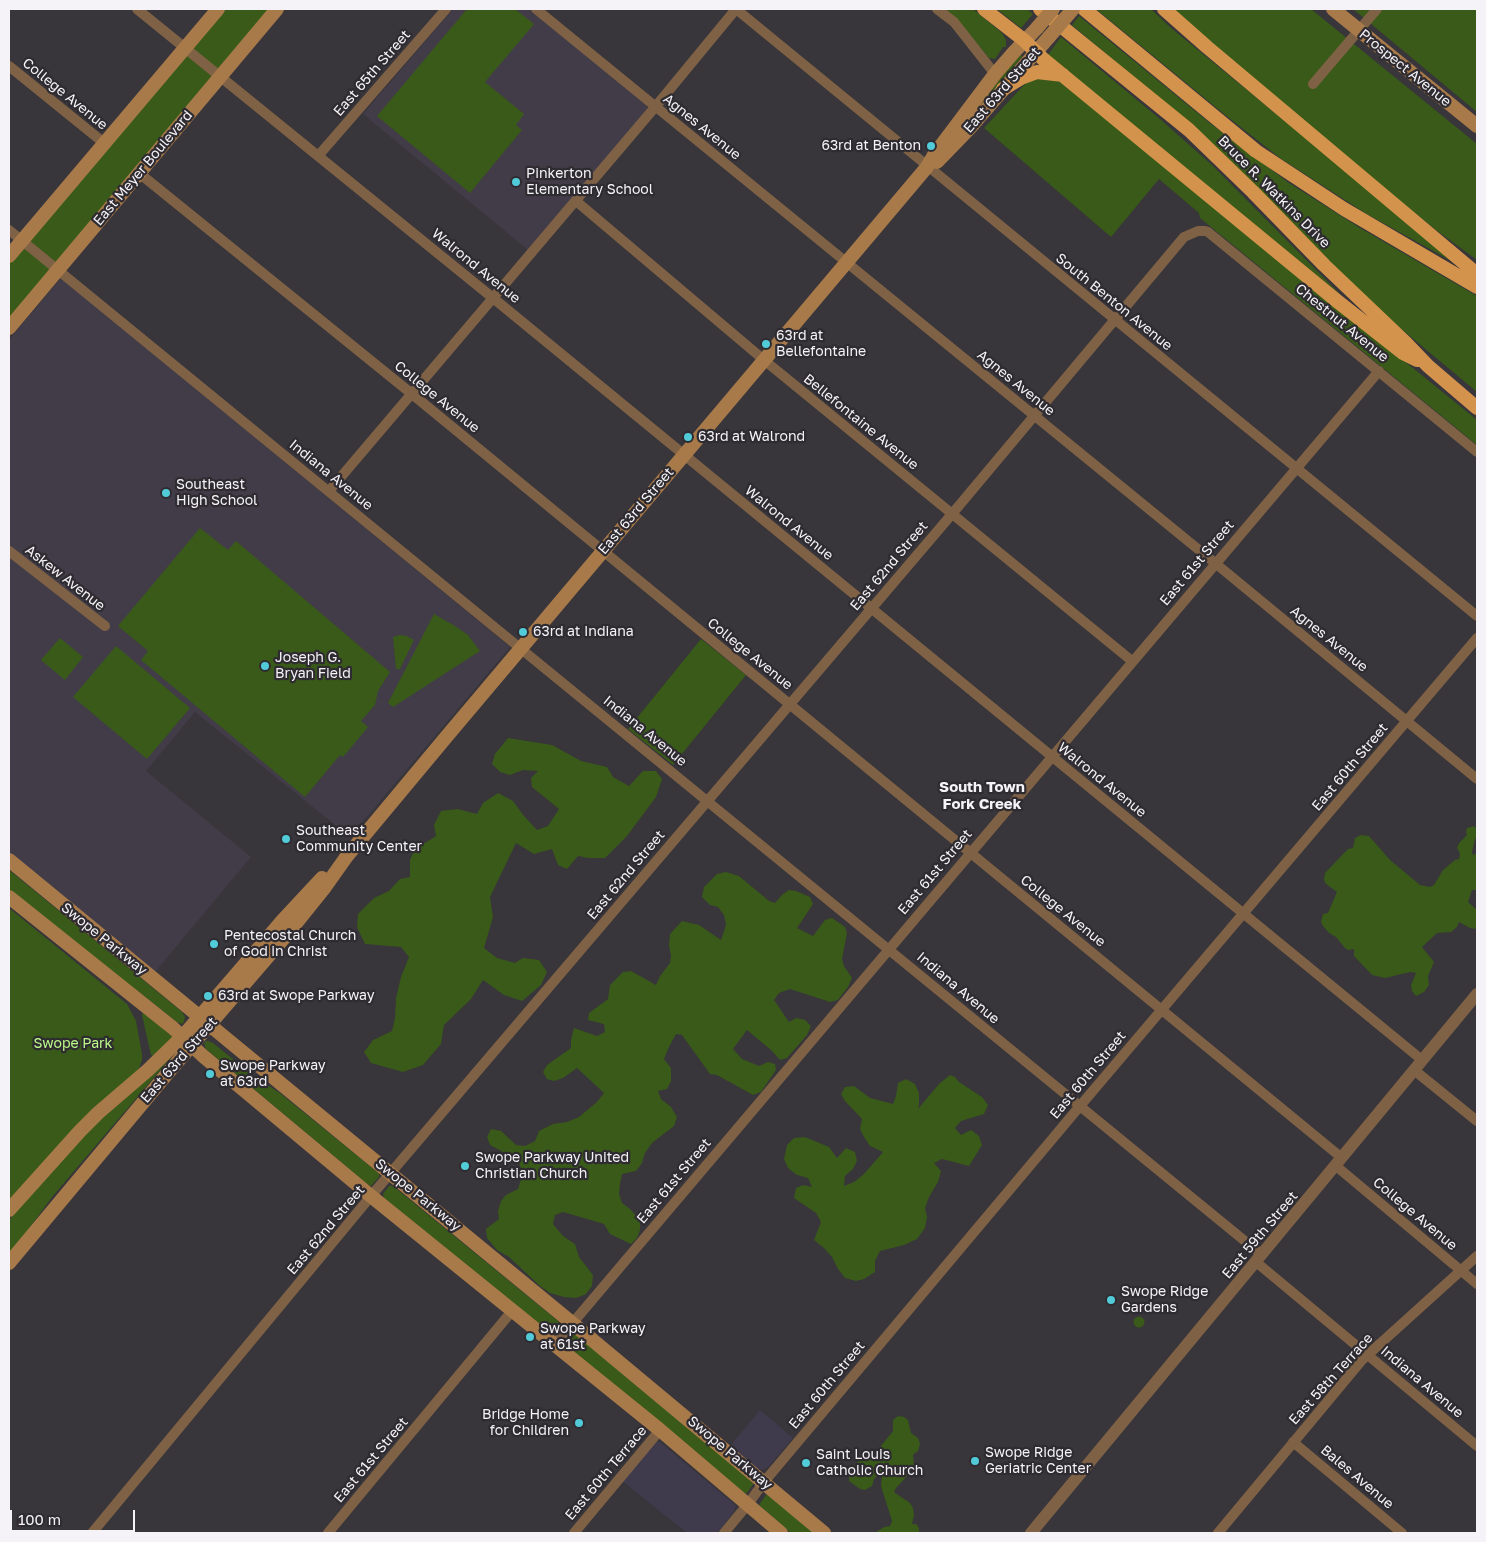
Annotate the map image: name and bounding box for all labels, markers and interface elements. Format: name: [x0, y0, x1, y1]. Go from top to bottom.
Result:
street label: Prospect Avenue: [1356, 26, 1454, 110]
street label: East 65th Street: [330, 27, 414, 119]
street label: East 63rd Street: [960, 44, 1044, 136]
street label: College Avenue: [19, 55, 111, 133]
street label: Agnes Avenue: [660, 91, 744, 163]
street label: East Meyer Boulevard: [90, 107, 196, 229]
street label: Bruce R. Watkins Drive: [1214, 132, 1334, 252]
place label: 63rd at Benton: [821, 138, 921, 154]
marker: 63rd at Benton: [925, 140, 937, 152]
place label: Pinkerton Elementary School: [526, 166, 653, 198]
marker: Pinkerton Elementary School: [510, 176, 522, 188]
street label: Walrond Avenue: [428, 225, 524, 307]
street label: South Benton Avenue: [1052, 250, 1176, 354]
street label: Chestnut Avenue: [1292, 280, 1392, 366]
place label: 63rd at Bellefontaine: [776, 328, 866, 361]
marker: 63rd at Bellefontaine: [760, 338, 772, 350]
street label: Agnes Avenue: [974, 347, 1058, 419]
street label: College Avenue: [391, 358, 483, 436]
street label: Bellefontaine Avenue: [800, 370, 922, 474]
place label: 63rd at Walrond: [698, 429, 805, 445]
marker: 63rd at Walrond: [682, 431, 694, 443]
street label: Indiana Avenue: [286, 436, 376, 514]
street label: East 63rd Street: [595, 464, 677, 558]
place label: Southeast High School: [176, 477, 258, 510]
street label: Walrond Avenue: [741, 482, 837, 564]
marker: Southeast High School: [160, 487, 172, 499]
street label: East 61st Street: [1156, 517, 1238, 609]
street label: East 62nd Street: [847, 518, 931, 614]
street label: Askew Avenue: [22, 542, 108, 614]
street label: Agnes Avenue: [1287, 603, 1371, 675]
street label: College Avenue: [704, 615, 796, 693]
place label: 63rd at Indiana: [533, 624, 634, 640]
marker: 63rd at Indiana: [517, 626, 529, 638]
place label: Joseph G. Bryan Field: [275, 650, 351, 682]
marker: Joseph G. Bryan Field: [259, 660, 271, 672]
street label: Indiana Avenue: [600, 692, 690, 770]
street label: East 60th Street: [1308, 720, 1392, 814]
street label: Walrond Avenue: [1054, 739, 1150, 821]
district label: South Town Fork Creek: [939, 778, 1025, 813]
place label: Southeast Community Center: [296, 823, 422, 856]
street label: East 61st Street: [894, 826, 976, 918]
street label: East 62nd Street: [584, 827, 668, 923]
marker: Southeast Community Center: [280, 833, 292, 845]
street label: College Avenue: [1017, 872, 1109, 950]
street label: Swope Parkway: [58, 899, 150, 979]
place label: Pentecostal Church of God in Christ: [224, 928, 356, 960]
marker: Pentecostal Church of God in Christ: [208, 938, 220, 950]
street label: Indiana Avenue: [913, 949, 1003, 1027]
place label: 63rd at Swope Parkway: [218, 988, 375, 1004]
marker: 63rd at Swope Parkway: [202, 990, 214, 1002]
street label: East 63rd Street: [137, 1014, 221, 1106]
street label: East 60th Street: [1046, 1028, 1130, 1122]
park label: Swope Park: [34, 1036, 112, 1052]
place label: Swope Parkway at 63rd: [220, 1058, 326, 1090]
marker: Swope Parkway at 63rd: [204, 1068, 216, 1080]
street label: East 61st Street: [633, 1135, 715, 1227]
place label: Swope Parkway United Christian Church: [475, 1150, 629, 1182]
street label: Swope Parkway: [372, 1155, 464, 1235]
marker: Swope Parkway United Christian Church: [459, 1160, 471, 1172]
street label: College Avenue: [1370, 1174, 1460, 1254]
street label: East 62nd Street: [284, 1182, 368, 1278]
street label: East 59th Street: [1219, 1188, 1301, 1282]
place label: Swope Ridge Gardens: [1121, 1284, 1208, 1316]
marker: Swope Ridge Gardens: [1105, 1294, 1117, 1306]
place label: Swope Parkway at 61st: [540, 1321, 646, 1354]
street label: East 58th Terrace: [1286, 1330, 1376, 1428]
marker: Swope Parkway at 61st: [524, 1331, 536, 1343]
street label: East 60th Street: [785, 1338, 869, 1432]
street label: Indiana Avenue: [1377, 1343, 1467, 1421]
place label: Bridge Home for Children: [482, 1407, 569, 1440]
street label: Swope Parkway: [684, 1413, 776, 1493]
street label: East 61st Street: [330, 1414, 412, 1506]
marker: Bridge Home for Children: [573, 1417, 585, 1429]
street label: East 60th Terrace: [562, 1423, 650, 1523]
street label: Bales Avenue: [1317, 1442, 1397, 1512]
place label: Swope Ridge Geriatric Center: [985, 1445, 1091, 1478]
place label: Saint Louis Catholic Church: [816, 1447, 923, 1480]
marker: Swope Ridge Geriatric Center: [969, 1455, 981, 1467]
marker: Saint Louis Catholic Church: [800, 1457, 812, 1469]
scale bar: [12, 1500, 138, 1532]
text: 100 m: [18, 1510, 61, 1528]

